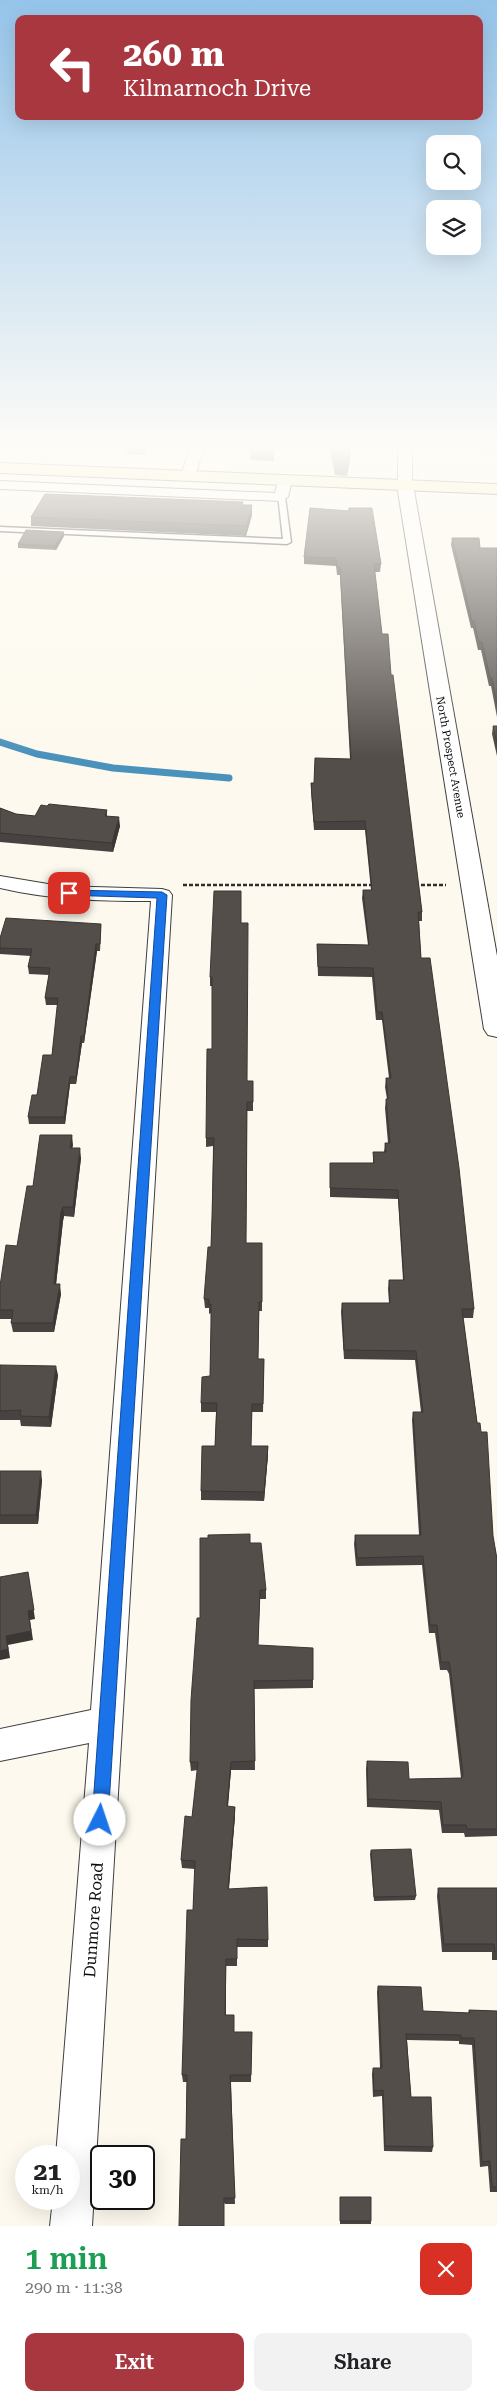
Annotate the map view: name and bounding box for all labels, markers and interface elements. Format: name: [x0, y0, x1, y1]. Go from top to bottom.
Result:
text: 260 m: [123, 34, 224, 75]
icon: left: [40, 35, 105, 100]
text: Kilmarnoch Drive: [123, 76, 311, 101]
map controls: [426, 135, 481, 255]
button: search: [426, 135, 481, 190]
button: layers: [426, 200, 481, 255]
street label: North Prospect Avenue: [433, 695, 468, 819]
pin: [48, 872, 90, 914]
icon: arrive: [55, 879, 83, 907]
position arrow: [73, 1793, 125, 1845]
street label: Dunmore Road: [80, 1862, 107, 1978]
speed limit sign: 30: [90, 2145, 155, 2210]
text: 21: [33, 2157, 62, 2186]
text: km/h: [31, 2183, 64, 2197]
text: 1 min: [25, 2241, 108, 2276]
button: close: [420, 2243, 472, 2295]
text: 290 m · 11:38: [25, 2278, 123, 2297]
button: Exit: [25, 2333, 244, 2391]
button: Share: [254, 2333, 472, 2391]

